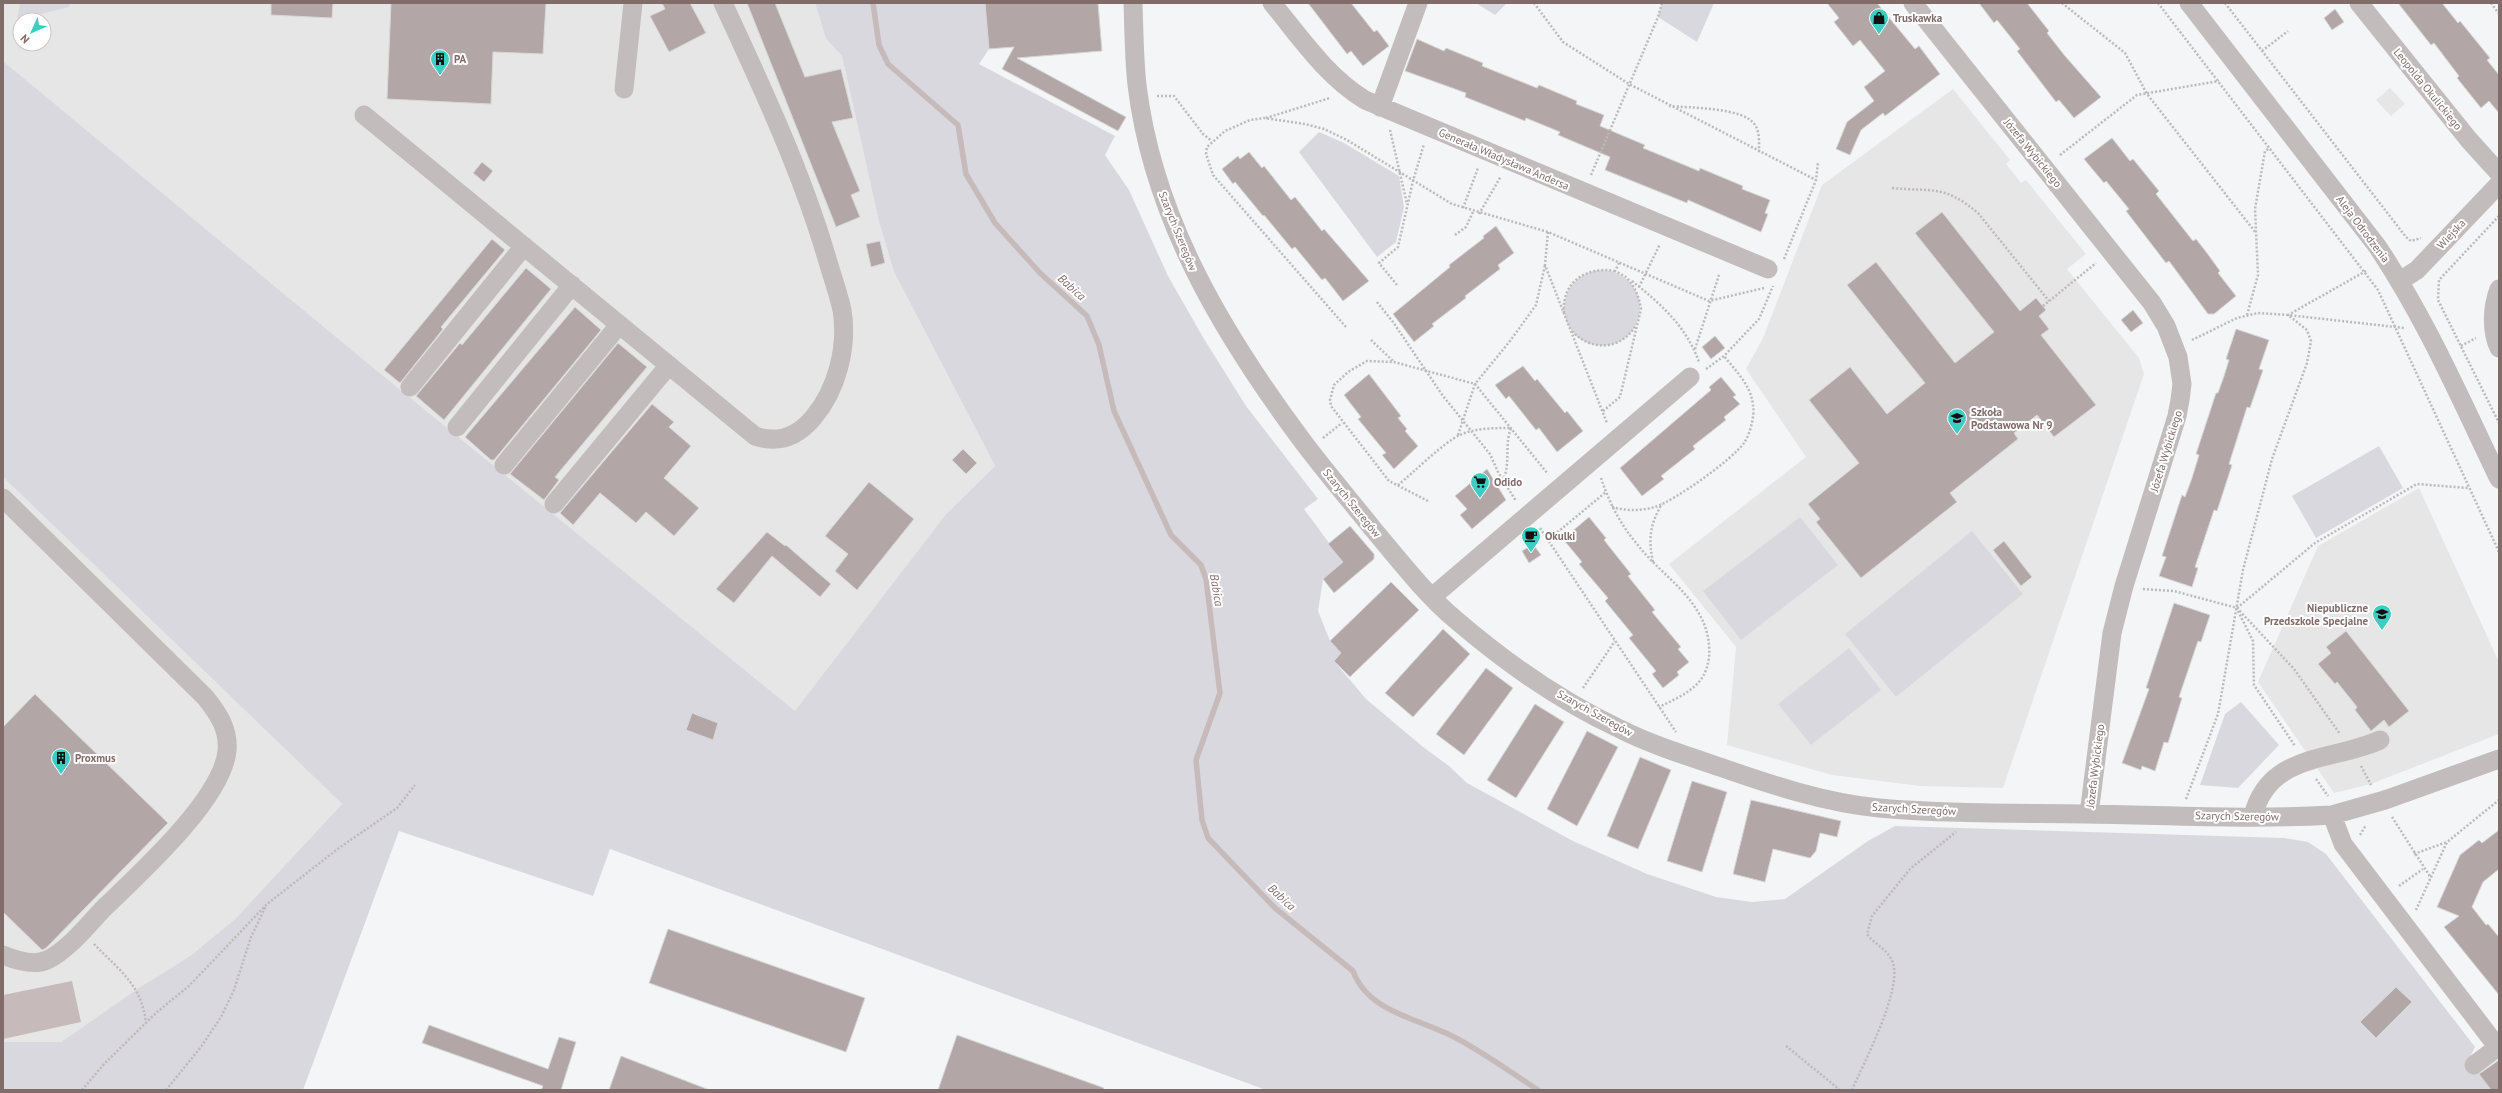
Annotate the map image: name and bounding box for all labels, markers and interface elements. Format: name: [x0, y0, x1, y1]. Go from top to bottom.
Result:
shop icon: Truskawka: [1868, 7, 1890, 35]
place label: Truskawka: [1893, 11, 1942, 25]
north arrow: [12, 12, 52, 52]
text: N: [17, 32, 32, 47]
street label: Leopolda Okulickiego: [2391, 45, 2465, 133]
building icon: PA: [429, 48, 451, 76]
place label: PA: [454, 52, 466, 66]
street label: Józefa Wybickiego: [2000, 115, 2065, 190]
street label: Generała Władysława Andersa: [1437, 125, 1571, 193]
street label: Szarych Szeregów: [1156, 189, 1200, 273]
street label: Aleja Odrodzenia: [2333, 193, 2393, 265]
street label: Wiejska: [2434, 216, 2468, 252]
water label: Babica: [1055, 271, 1089, 304]
place label: Szkoła Podstawowa Nr 9: [1971, 405, 2053, 432]
school or university icon: Szkoła Podstawowa Nr 9: [1946, 407, 1968, 435]
street label: Józefa Wybickiego: [2147, 409, 2185, 494]
street label: Szarych Szeregów: [1320, 466, 1384, 540]
supermarket icon: Odido: [1469, 471, 1491, 499]
place label: Odido: [1494, 475, 1522, 489]
cafe icon: Okulki: [1520, 525, 1542, 553]
place label: Okulki: [1545, 529, 1575, 543]
water label: Babica: [1207, 573, 1227, 607]
place label: Niepubliczne Przedszkole Specjalne: [2264, 601, 2368, 628]
school or university icon: Niepubliczne Przedszkole Specjalne: [2371, 603, 2393, 631]
street label: Szarych Szeregów: [1555, 687, 1635, 739]
street label: Józefa Wybickiego: [2083, 723, 2107, 810]
building icon: Proxmus: [50, 747, 72, 775]
place label: Proxmus: [75, 751, 116, 765]
street label: Szarych Szeregów: [1872, 800, 1956, 818]
street label: Szarych Szeregów: [2195, 808, 2279, 824]
water label: Babica: [1265, 880, 1299, 914]

